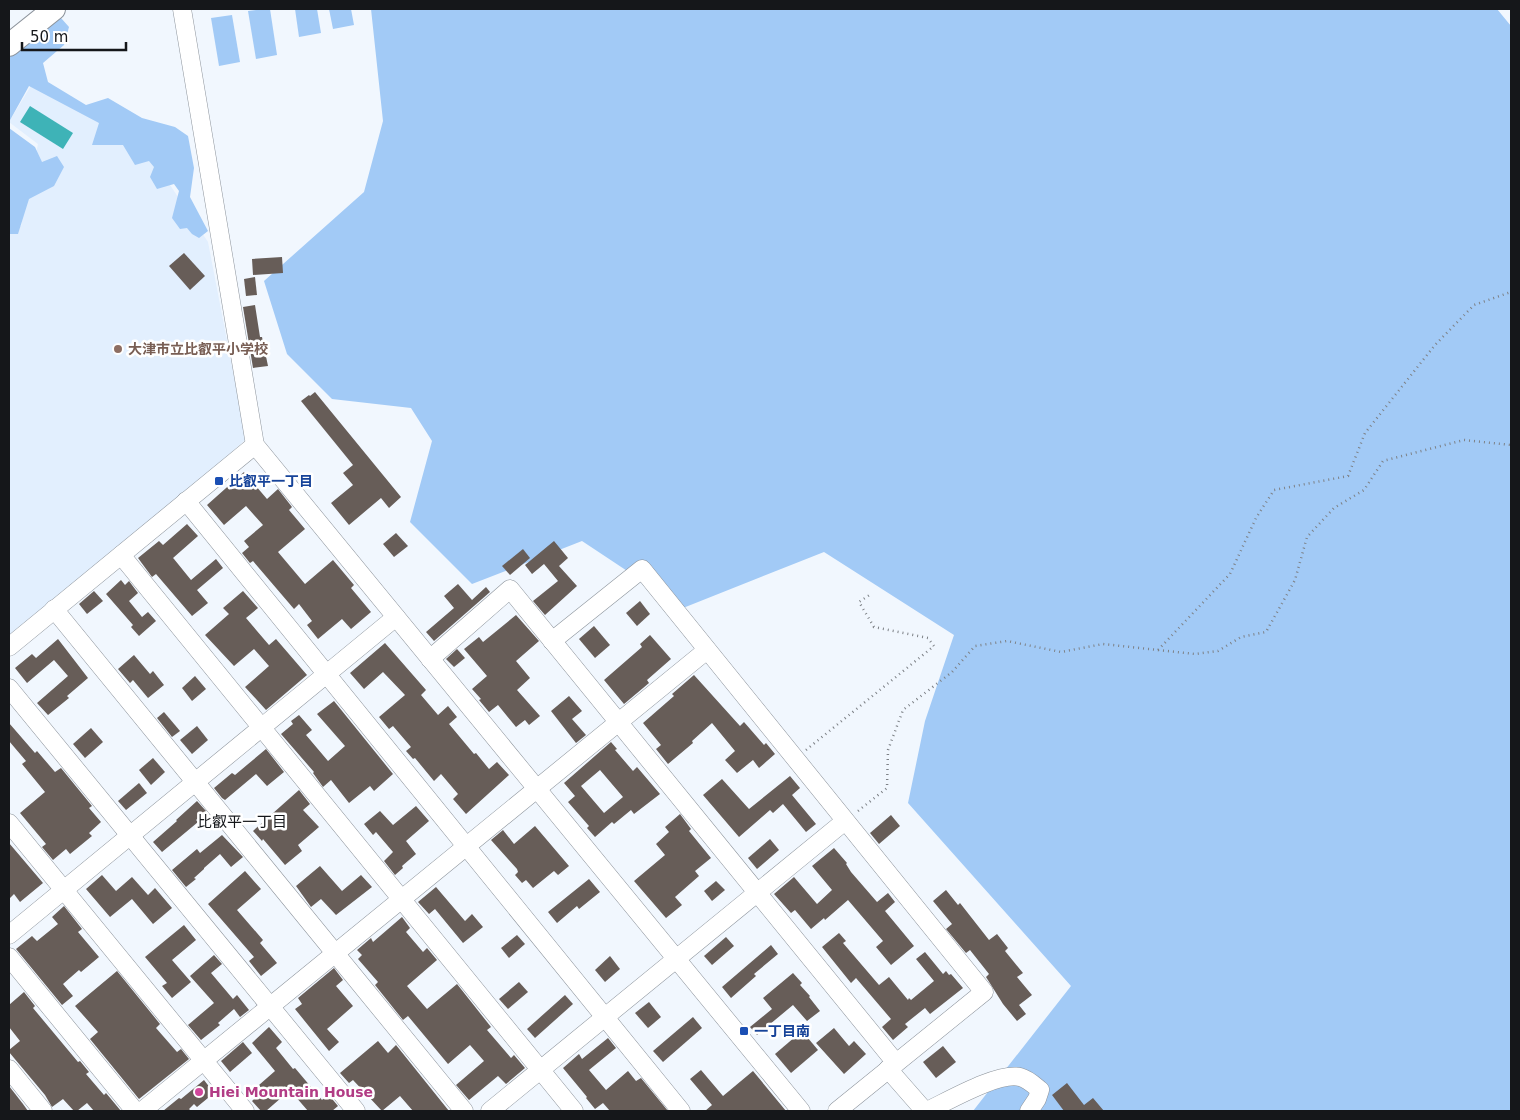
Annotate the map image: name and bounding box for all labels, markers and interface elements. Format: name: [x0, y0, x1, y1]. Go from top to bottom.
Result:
scale bar: [22, 20, 126, 52]
text: 50 m: [30, 28, 68, 46]
place label: 大津市立比叡平小学校: [128, 341, 268, 357]
marker: 大津市立比叡平小学校: [112, 343, 124, 355]
place label: 比叡平一丁目: [229, 473, 313, 489]
marker: 比叡平一丁目: [213, 475, 225, 487]
district label: 比叡平一丁目: [197, 813, 287, 831]
place label: 一丁目南: [754, 1023, 810, 1039]
marker: 一丁目南: [738, 1025, 750, 1037]
place label: Hiei Mountain House: [209, 1084, 373, 1100]
marker: Hiei Mountain House: [193, 1086, 205, 1098]

